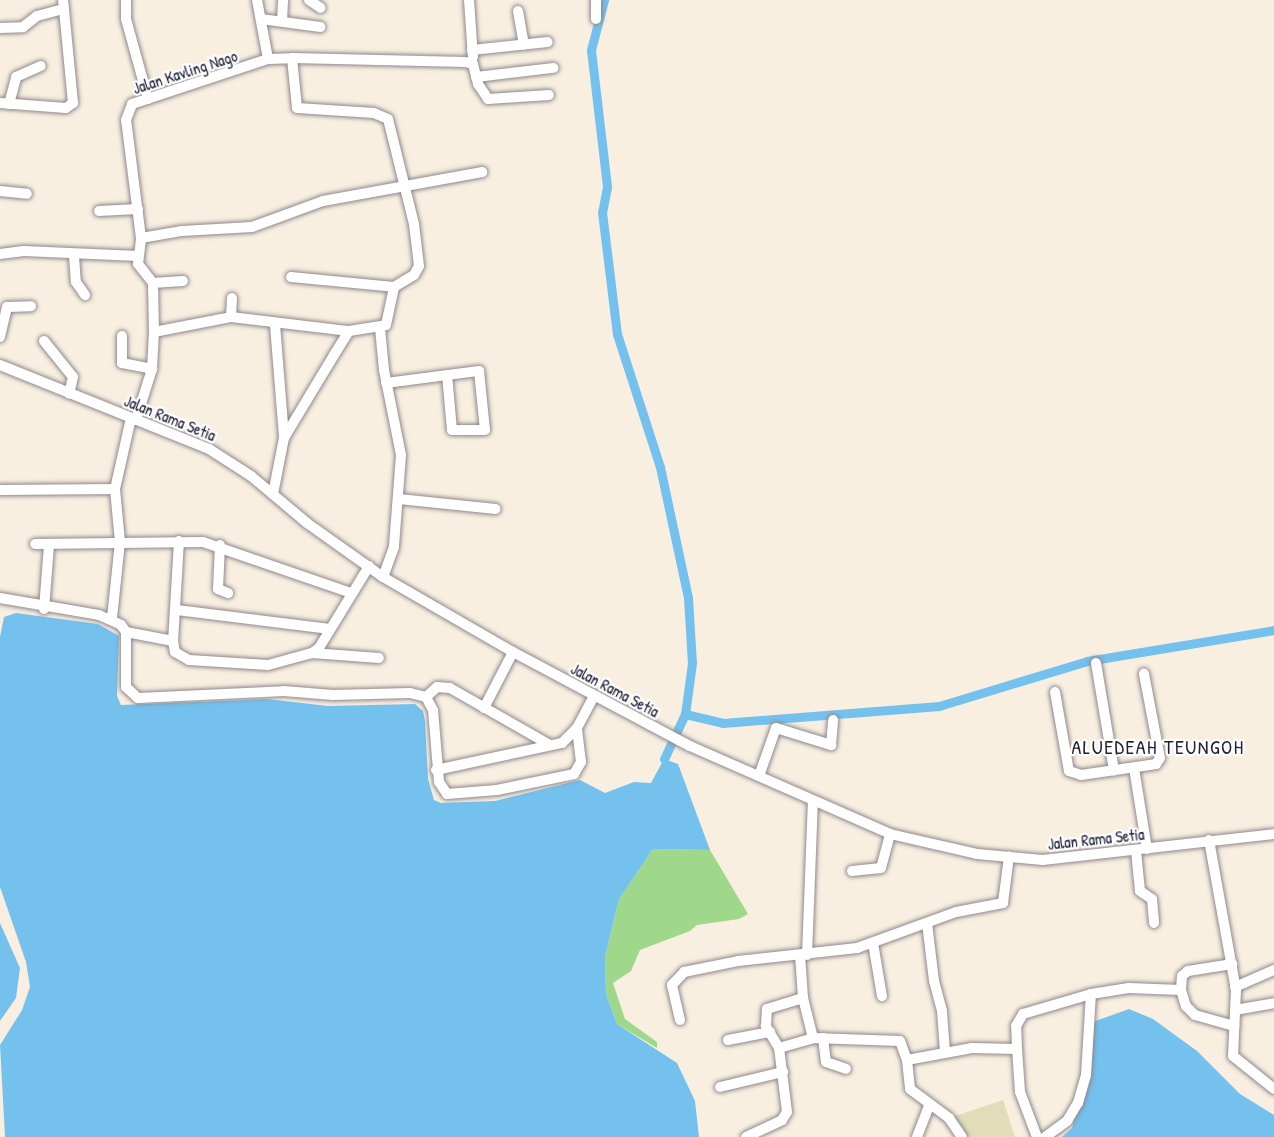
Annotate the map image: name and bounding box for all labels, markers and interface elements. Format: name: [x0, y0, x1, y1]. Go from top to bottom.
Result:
street label: Jalan Kavling Nago: [130, 46, 240, 98]
street label: Jalan Rama Setia: [121, 391, 219, 445]
street label: Jalan Rama Setia: [568, 659, 662, 721]
district label: ALUEDEAH TEUNGOH: [1071, 734, 1245, 758]
street label: Jalan Rama Setia: [1047, 824, 1145, 854]

